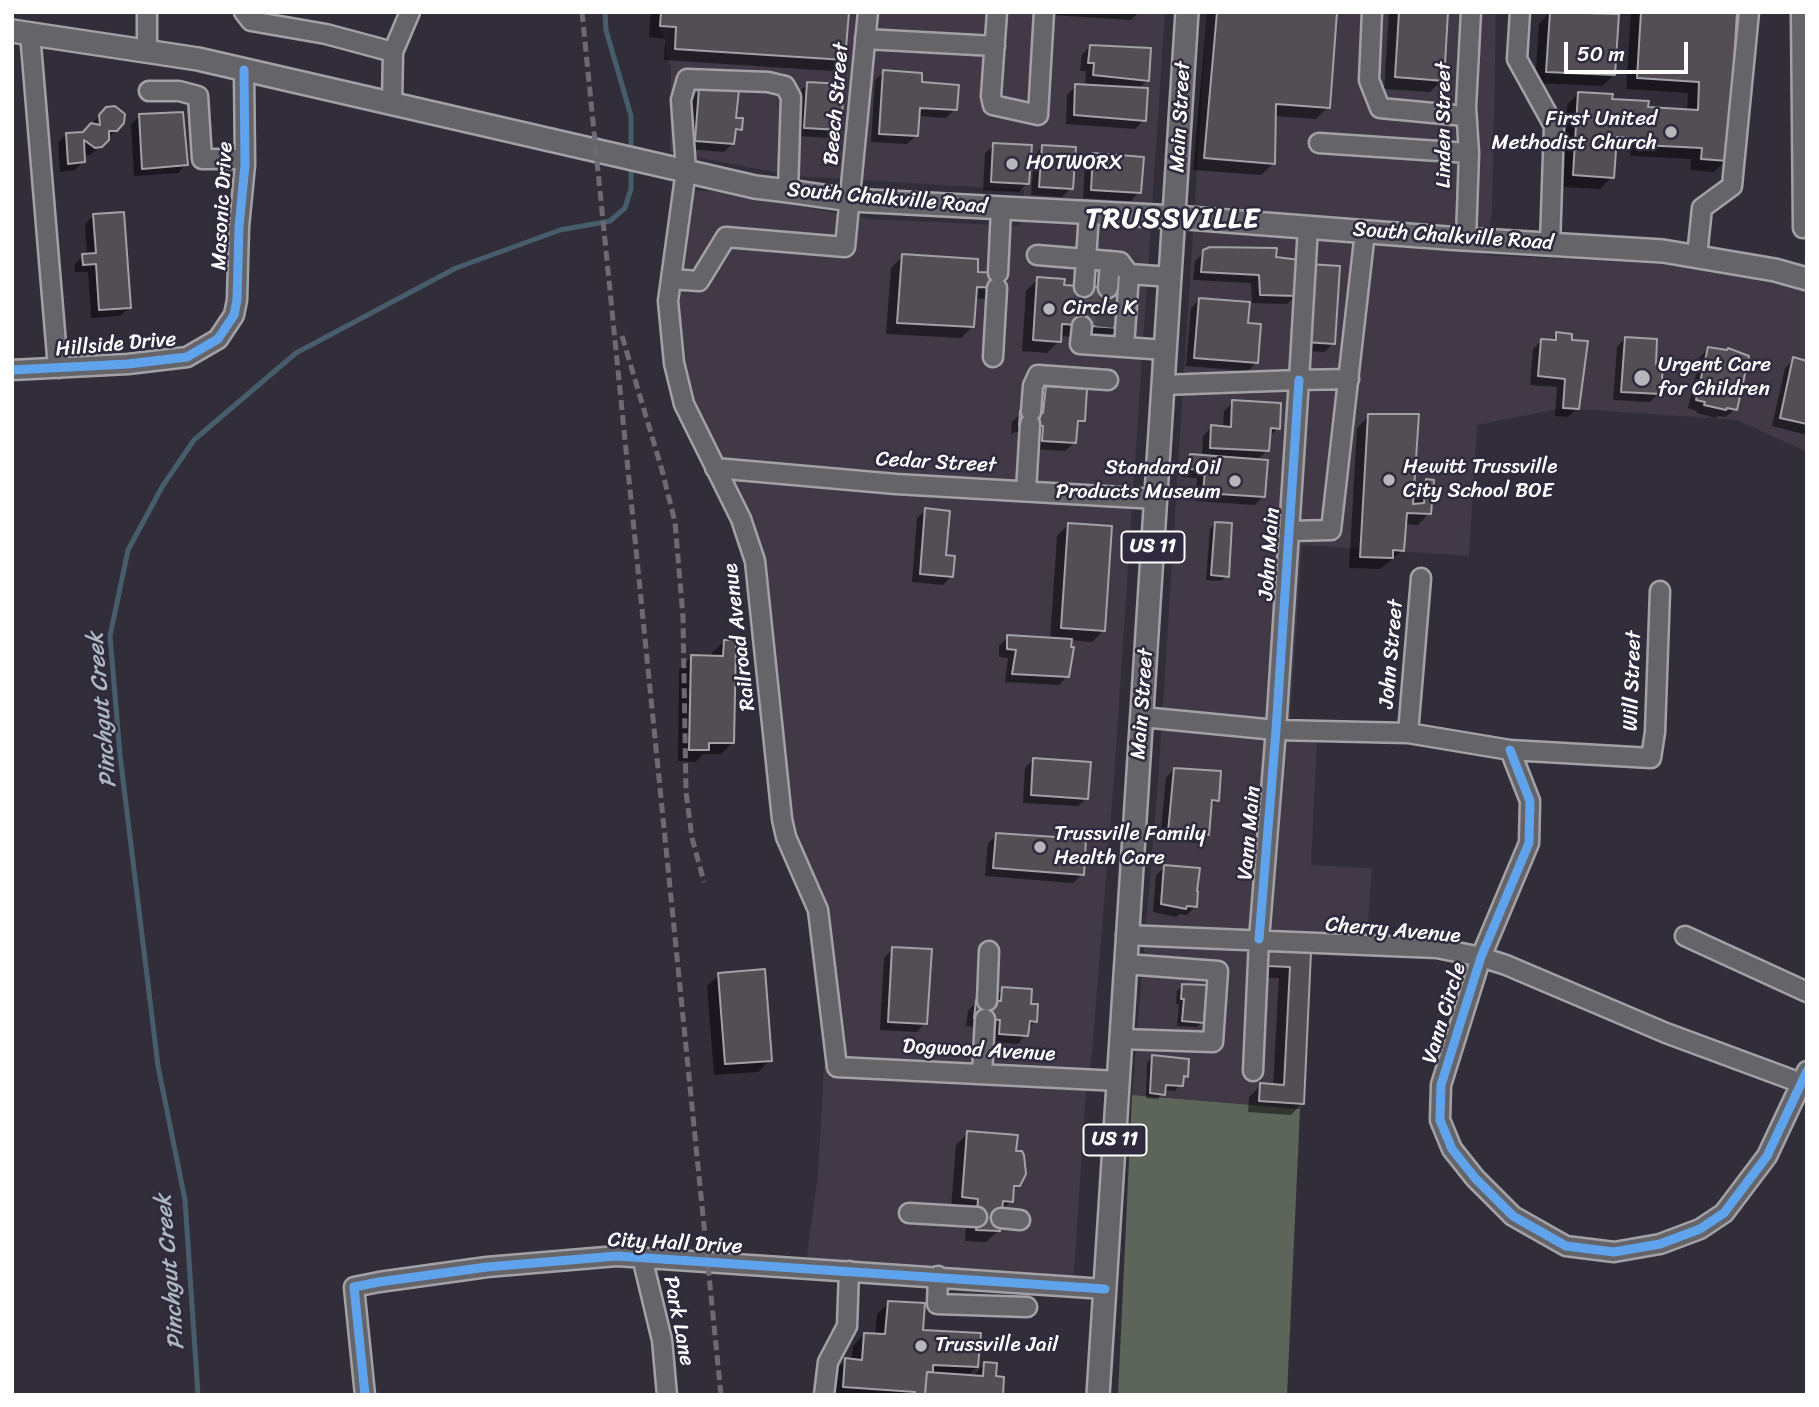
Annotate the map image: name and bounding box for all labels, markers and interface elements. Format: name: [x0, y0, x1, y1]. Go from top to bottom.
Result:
scale bar: [1567, 28, 1691, 72]
text: 50 m: [1577, 35, 1625, 73]
street label: Beech Street: [819, 42, 855, 166]
street label: Main Street: [1166, 61, 1196, 173]
street label: Linden Street: [1432, 62, 1458, 188]
place label: First United Methodist Church: [1492, 107, 1657, 157]
marker: First United Methodist Church: [1663, 124, 1679, 140]
street label: Masonic Drive: [207, 141, 239, 271]
place label: HOTWORX: [1026, 151, 1123, 177]
marker: HOTWORX: [1004, 156, 1020, 172]
street label: South Chalkville Road: [786, 178, 988, 220]
district label: TRUSSVILLE: [1089, 203, 1257, 237]
street label: South Chalkville Road: [1352, 217, 1554, 257]
place label: Circle K: [1063, 296, 1136, 322]
marker: Circle K: [1041, 301, 1057, 317]
street label: Hillside Drive: [55, 327, 177, 363]
place label: Urgent Care for Children: [1658, 353, 1771, 403]
marker: Urgent Care for Children: [1632, 368, 1652, 388]
street label: Cedar Street: [875, 447, 997, 479]
place label: Hewitt Trussville City School BOE: [1403, 455, 1557, 505]
place label: Standard Oil Products Museum: [1056, 456, 1221, 506]
marker: Hewitt Trussville City School BOE: [1381, 472, 1397, 488]
marker: Standard Oil Products Museum: [1227, 473, 1243, 489]
street label: John Main: [1254, 507, 1286, 601]
road number: US 11: [1122, 532, 1184, 562]
street label: Railroad Avenue: [718, 562, 762, 712]
street label: John Street: [1375, 598, 1409, 710]
street label: Will Street: [1619, 630, 1647, 732]
water label: Pinchgut Creek: [82, 631, 124, 789]
street label: Main Street: [1127, 648, 1159, 760]
street label: Vann Main: [1233, 785, 1267, 881]
place label: Trussville Family Health Care: [1054, 822, 1206, 872]
marker: Trussville Family Health Care: [1032, 839, 1048, 855]
street label: Cherry Avenue: [1324, 913, 1462, 949]
street label: Vann Circle: [1418, 959, 1472, 1067]
street label: Dogwood Avenue: [902, 1034, 1056, 1068]
road number: US 11: [1084, 1124, 1146, 1156]
water label: Pinchgut Creek: [150, 1193, 192, 1351]
street label: City Hall Drive: [607, 1228, 743, 1260]
street label: Park Lane: [657, 1274, 699, 1368]
place label: Trussville Jail: [935, 1333, 1058, 1359]
marker: Trussville Jail: [913, 1338, 929, 1354]

